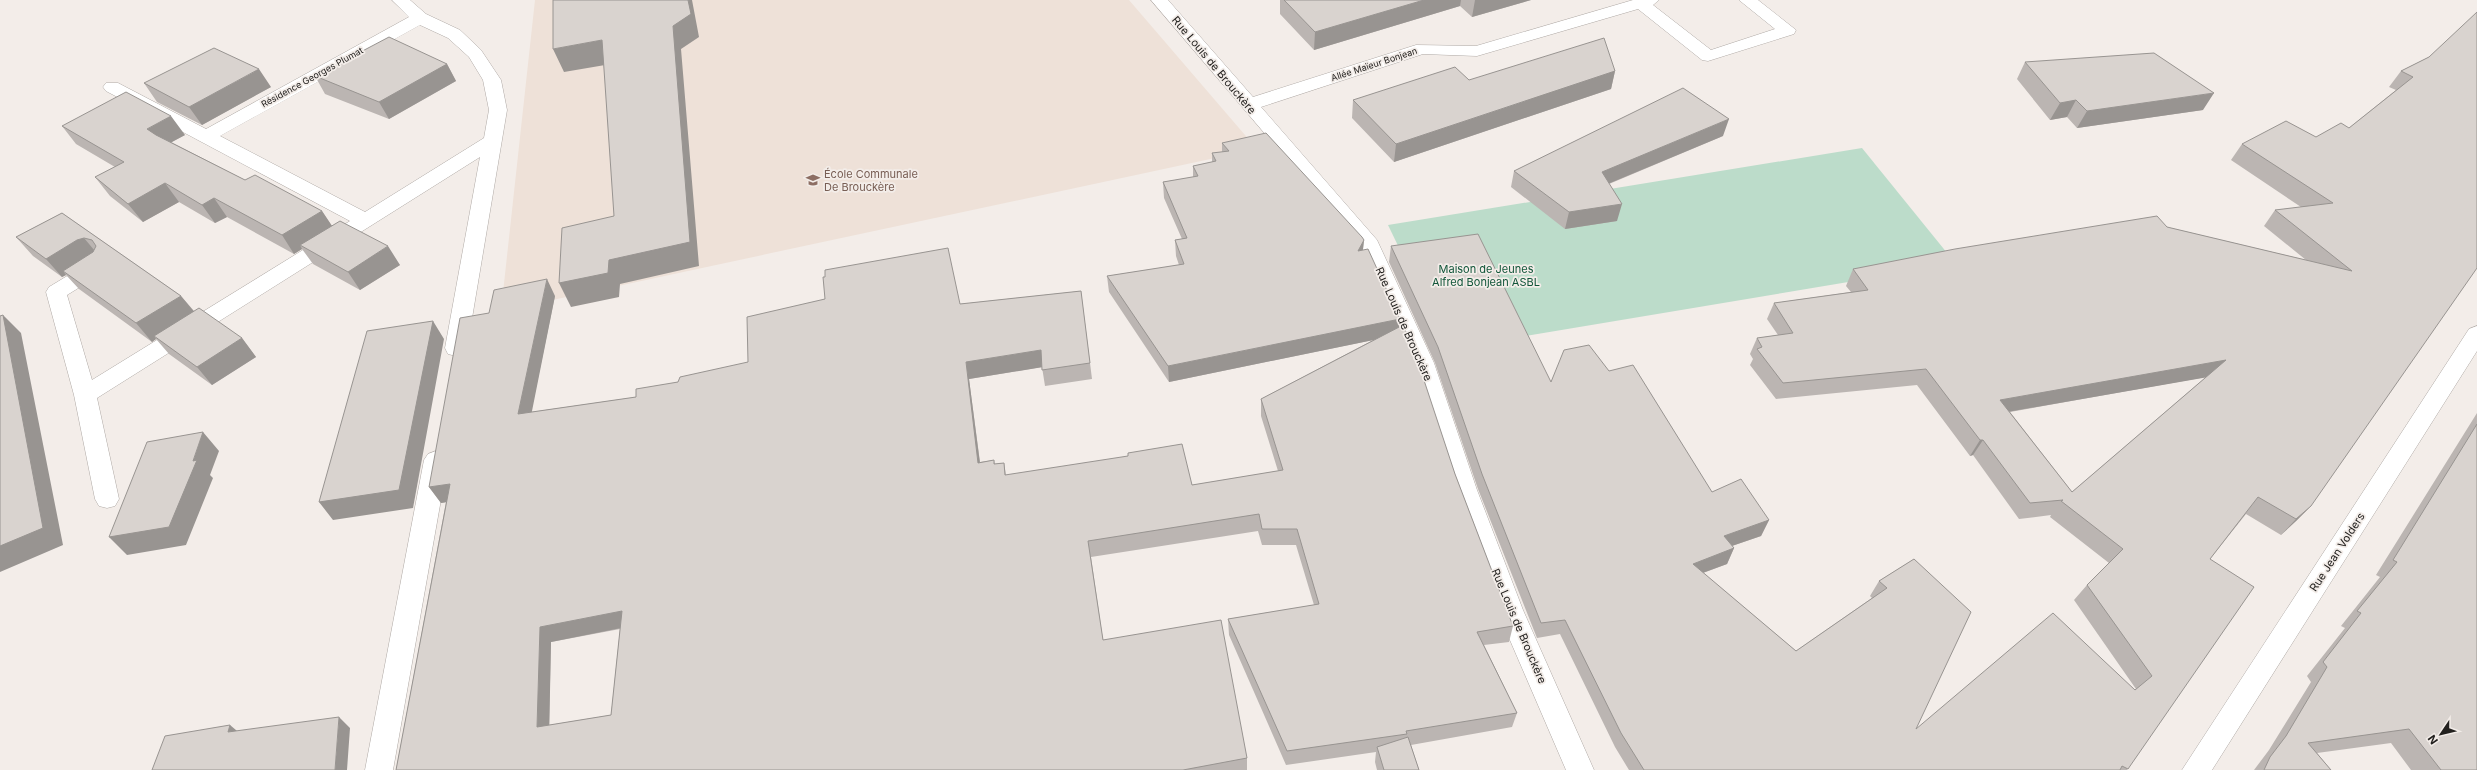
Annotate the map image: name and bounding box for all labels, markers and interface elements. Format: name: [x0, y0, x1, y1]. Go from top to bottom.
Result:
street label: Rue Louis de Brouckère: [1169, 13, 1259, 117]
street label: Résidence Georges Plumat: [259, 44, 365, 110]
street label: Allée Maïeur Bonjean: [1330, 45, 1418, 83]
place label: École Communale De Brouckère: [824, 167, 918, 194]
school or university icon: École Communale De Brouckère: [805, 172, 821, 188]
park label: Maison de Jeunes Alfred Bonjean ASBL: [1432, 262, 1540, 289]
street label: Rue Louis de Brouckère: [1373, 265, 1435, 383]
street label: Rue Jean Volders: [2306, 510, 2368, 594]
street label: Rue Louis de Brouckère: [1488, 566, 1550, 686]
north arrow: [2421, 714, 2461, 754]
text: N: [2425, 732, 2441, 747]

